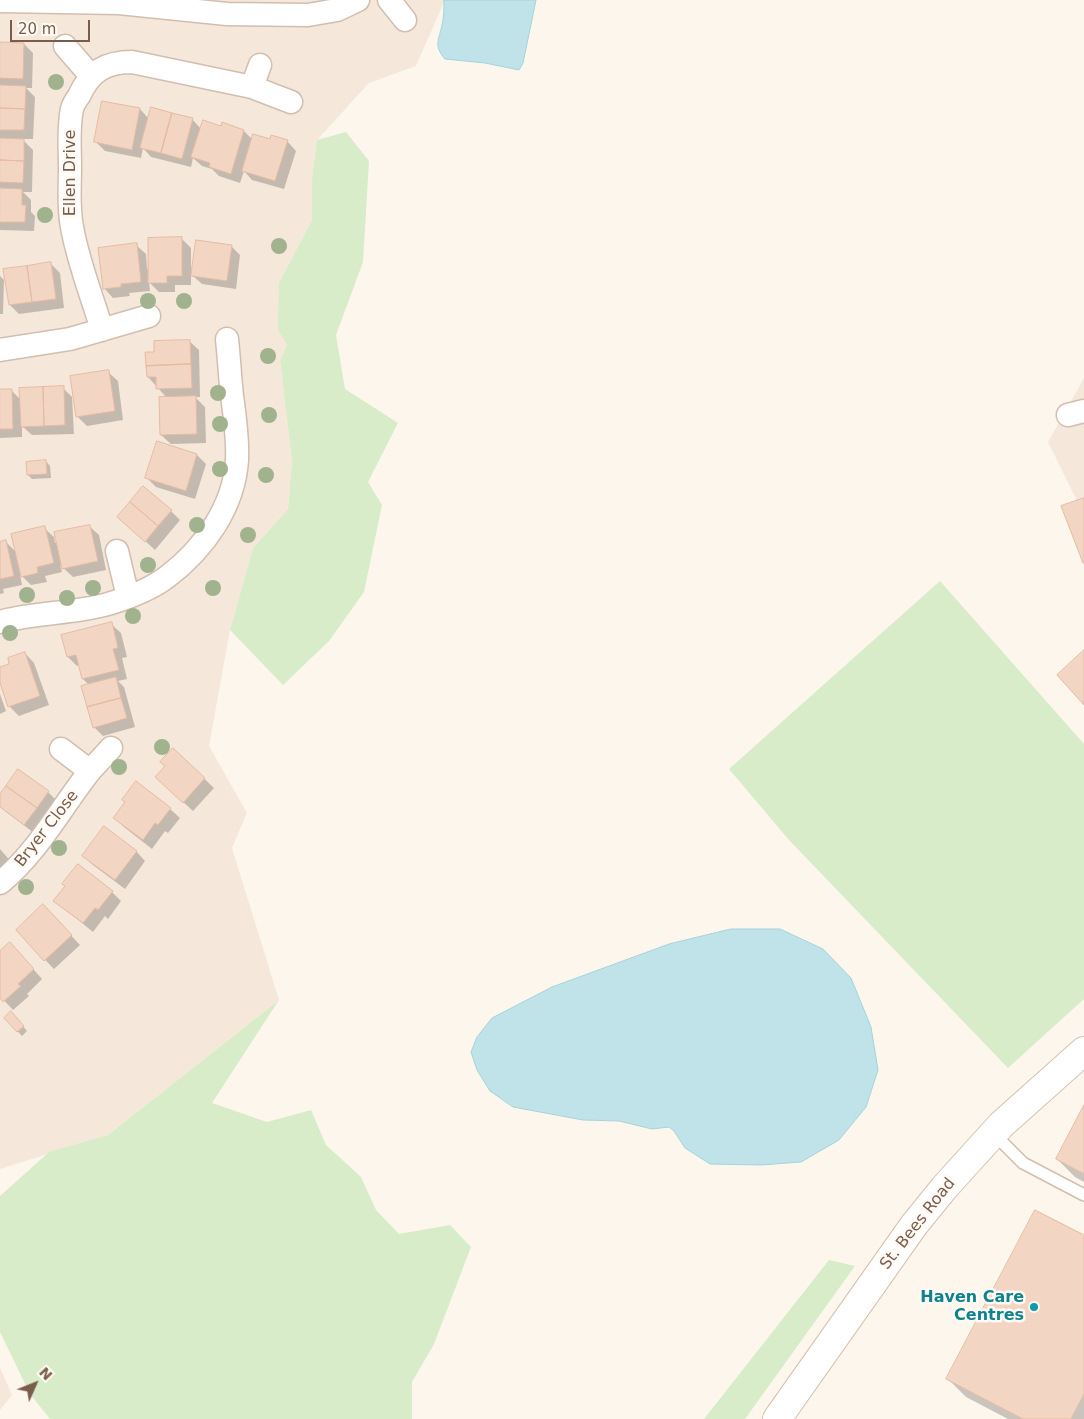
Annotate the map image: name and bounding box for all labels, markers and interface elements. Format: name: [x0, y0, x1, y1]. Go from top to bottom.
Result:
scale bar: [12, 10, 92, 42]
text: 20 m: [18, 20, 56, 38]
street label: Ellen Drive: [61, 130, 81, 216]
street label: Bryer Close: [11, 787, 83, 871]
street label: St. Bees Road: [876, 1174, 960, 1274]
place label: Haven Care Centres: [920, 1288, 1024, 1326]
marker: Haven Care Centres: [1028, 1301, 1040, 1313]
north arrow: [10, 1359, 60, 1409]
text: N: [36, 1364, 56, 1383]

